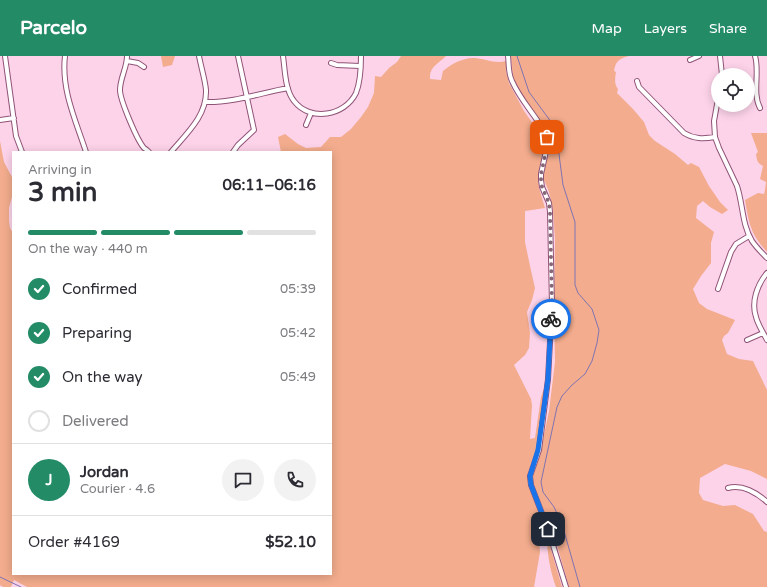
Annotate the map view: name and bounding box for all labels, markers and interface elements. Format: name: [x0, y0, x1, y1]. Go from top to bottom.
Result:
text: Parcelo: [20, 17, 87, 39]
text: Map: [592, 20, 622, 37]
text: Layers: [644, 20, 687, 37]
text: Share: [709, 20, 747, 37]
map controls: [711, 68, 755, 112]
button: locate: [711, 68, 755, 112]
pin: [530, 120, 564, 154]
icon: bag: [536, 126, 558, 148]
text: Arriving in: [28, 162, 92, 178]
text: 06:11–06:16: [223, 176, 316, 194]
text: 3 min: [28, 177, 97, 208]
text: On the way · 440 m: [28, 241, 148, 257]
icon: check: [28, 278, 50, 300]
text: Confirmed: [62, 280, 137, 298]
text: 05:39: [280, 281, 316, 297]
courier: [531, 299, 571, 339]
icon: bike: [540, 308, 562, 330]
icon: check: [28, 322, 50, 344]
text: Preparing: [62, 324, 132, 342]
text: 05:42: [280, 325, 316, 341]
icon: check: [28, 366, 50, 388]
text: On the way: [62, 368, 142, 386]
text: 05:49: [280, 369, 316, 385]
text: Delivered: [62, 412, 129, 430]
button: chat: [222, 459, 264, 501]
button: phone: [274, 459, 316, 501]
text: Jordan: [80, 463, 129, 481]
text: J: [46, 471, 53, 489]
text: Courier · 4.6: [80, 481, 155, 497]
pin: [531, 512, 565, 546]
icon: home: [537, 518, 559, 540]
text: Order #4169: [28, 533, 120, 551]
text: $52.10: [265, 533, 316, 551]

